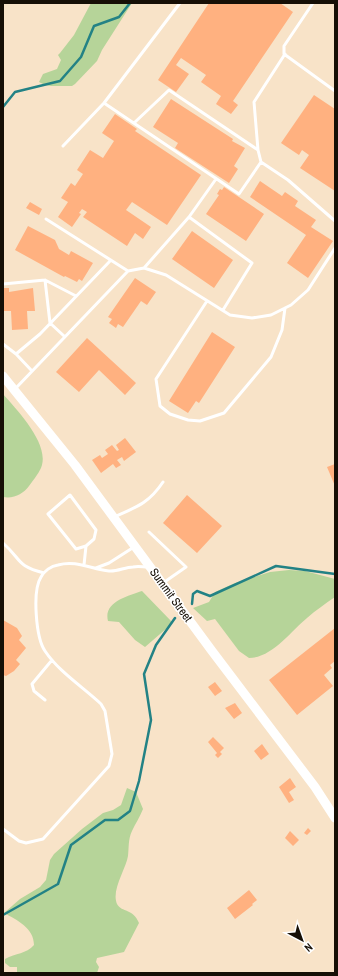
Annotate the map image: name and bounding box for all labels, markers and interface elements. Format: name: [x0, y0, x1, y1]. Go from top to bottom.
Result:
street label: Summit Street: [146, 565, 196, 625]
north arrow: [282, 920, 322, 960]
text: N: [302, 940, 316, 955]

